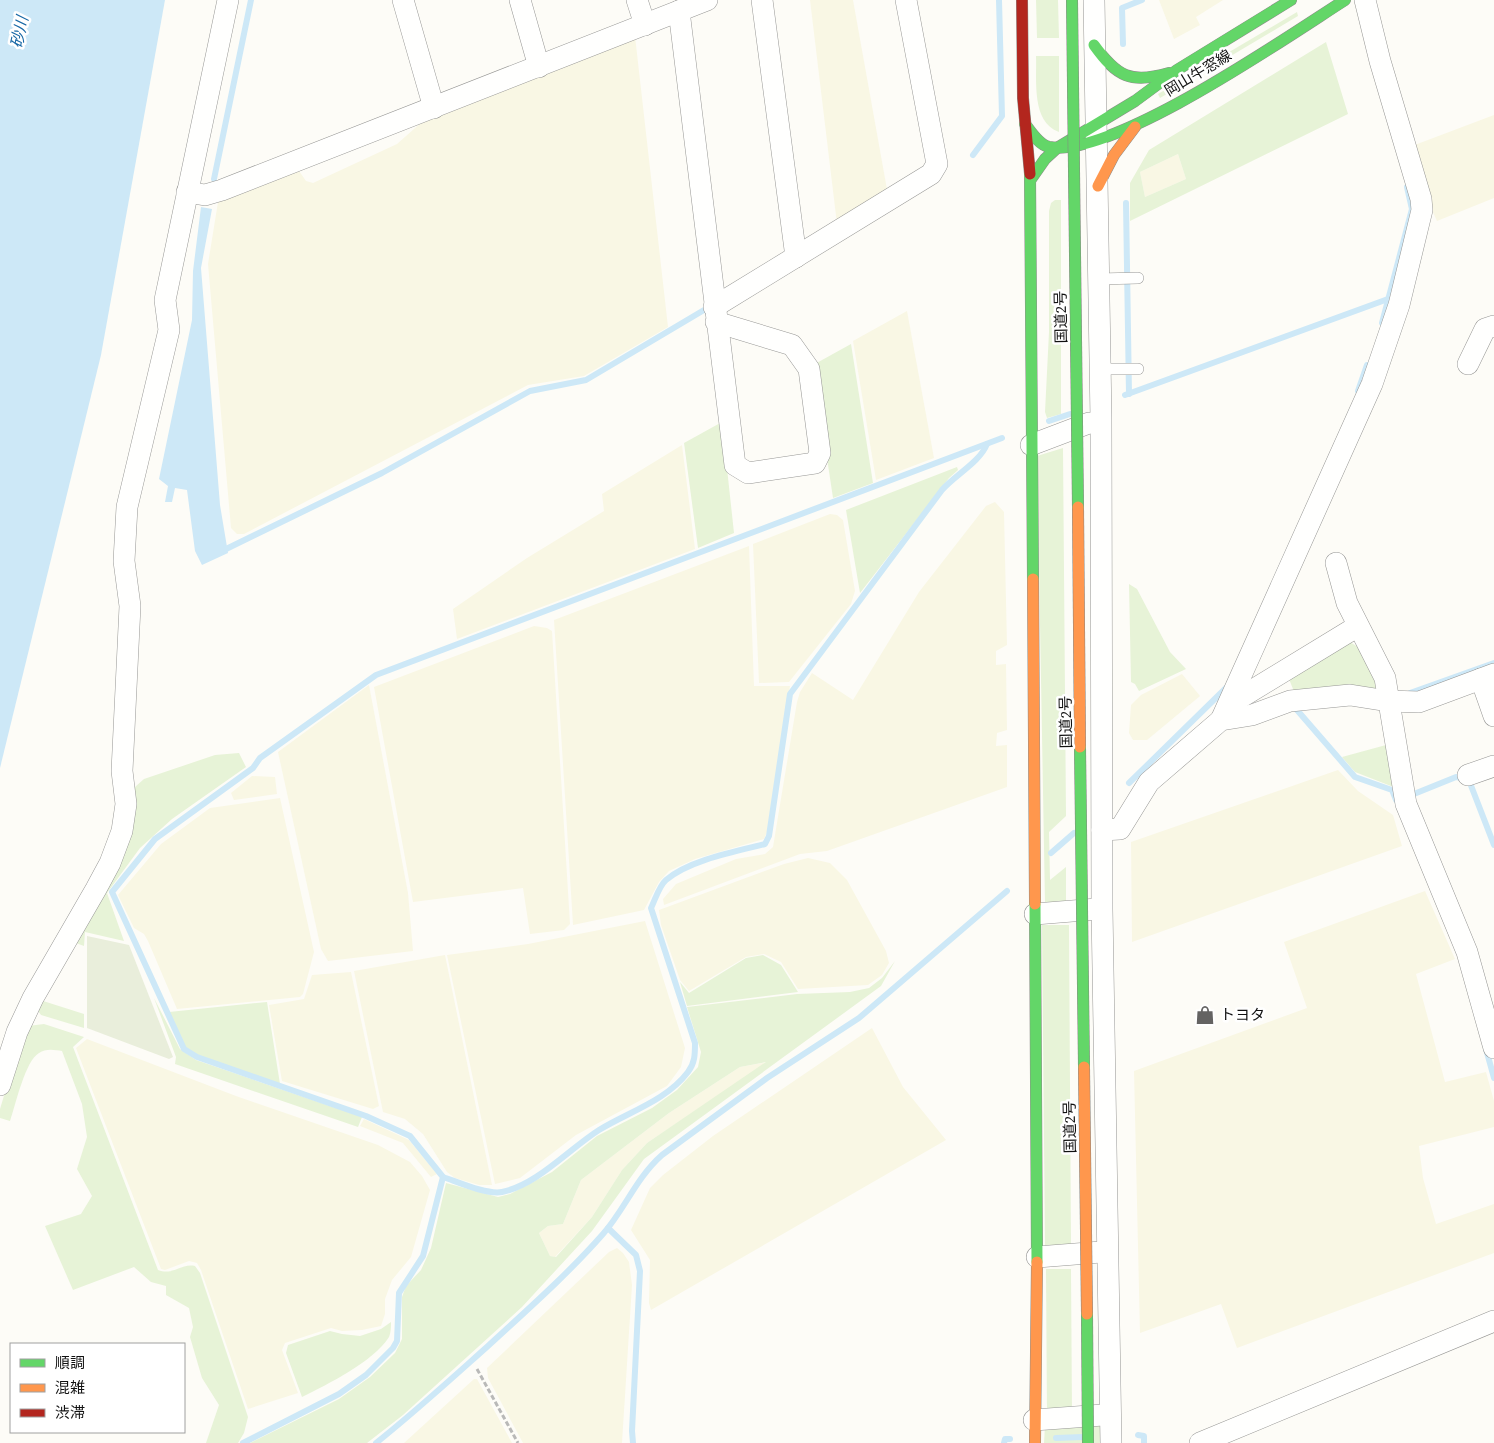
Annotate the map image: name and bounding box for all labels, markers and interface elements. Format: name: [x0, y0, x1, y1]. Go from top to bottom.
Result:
water label: 砂川: [5, 12, 34, 50]
street label: 岡山牛窓線: [1160, 44, 1235, 101]
street label: 国道2号: [1050, 291, 1071, 343]
street label: 国道2号: [1055, 696, 1076, 748]
shop icon: トヨタ: [1194, 1004, 1216, 1026]
place label: トヨタ: [1220, 1004, 1265, 1025]
street label: 国道2号: [1059, 1101, 1080, 1153]
legend: [10, 1343, 185, 1433]
text: 順調: [55, 1352, 85, 1373]
text: 混雑: [55, 1377, 85, 1398]
text: 渋滞: [55, 1402, 85, 1423]

